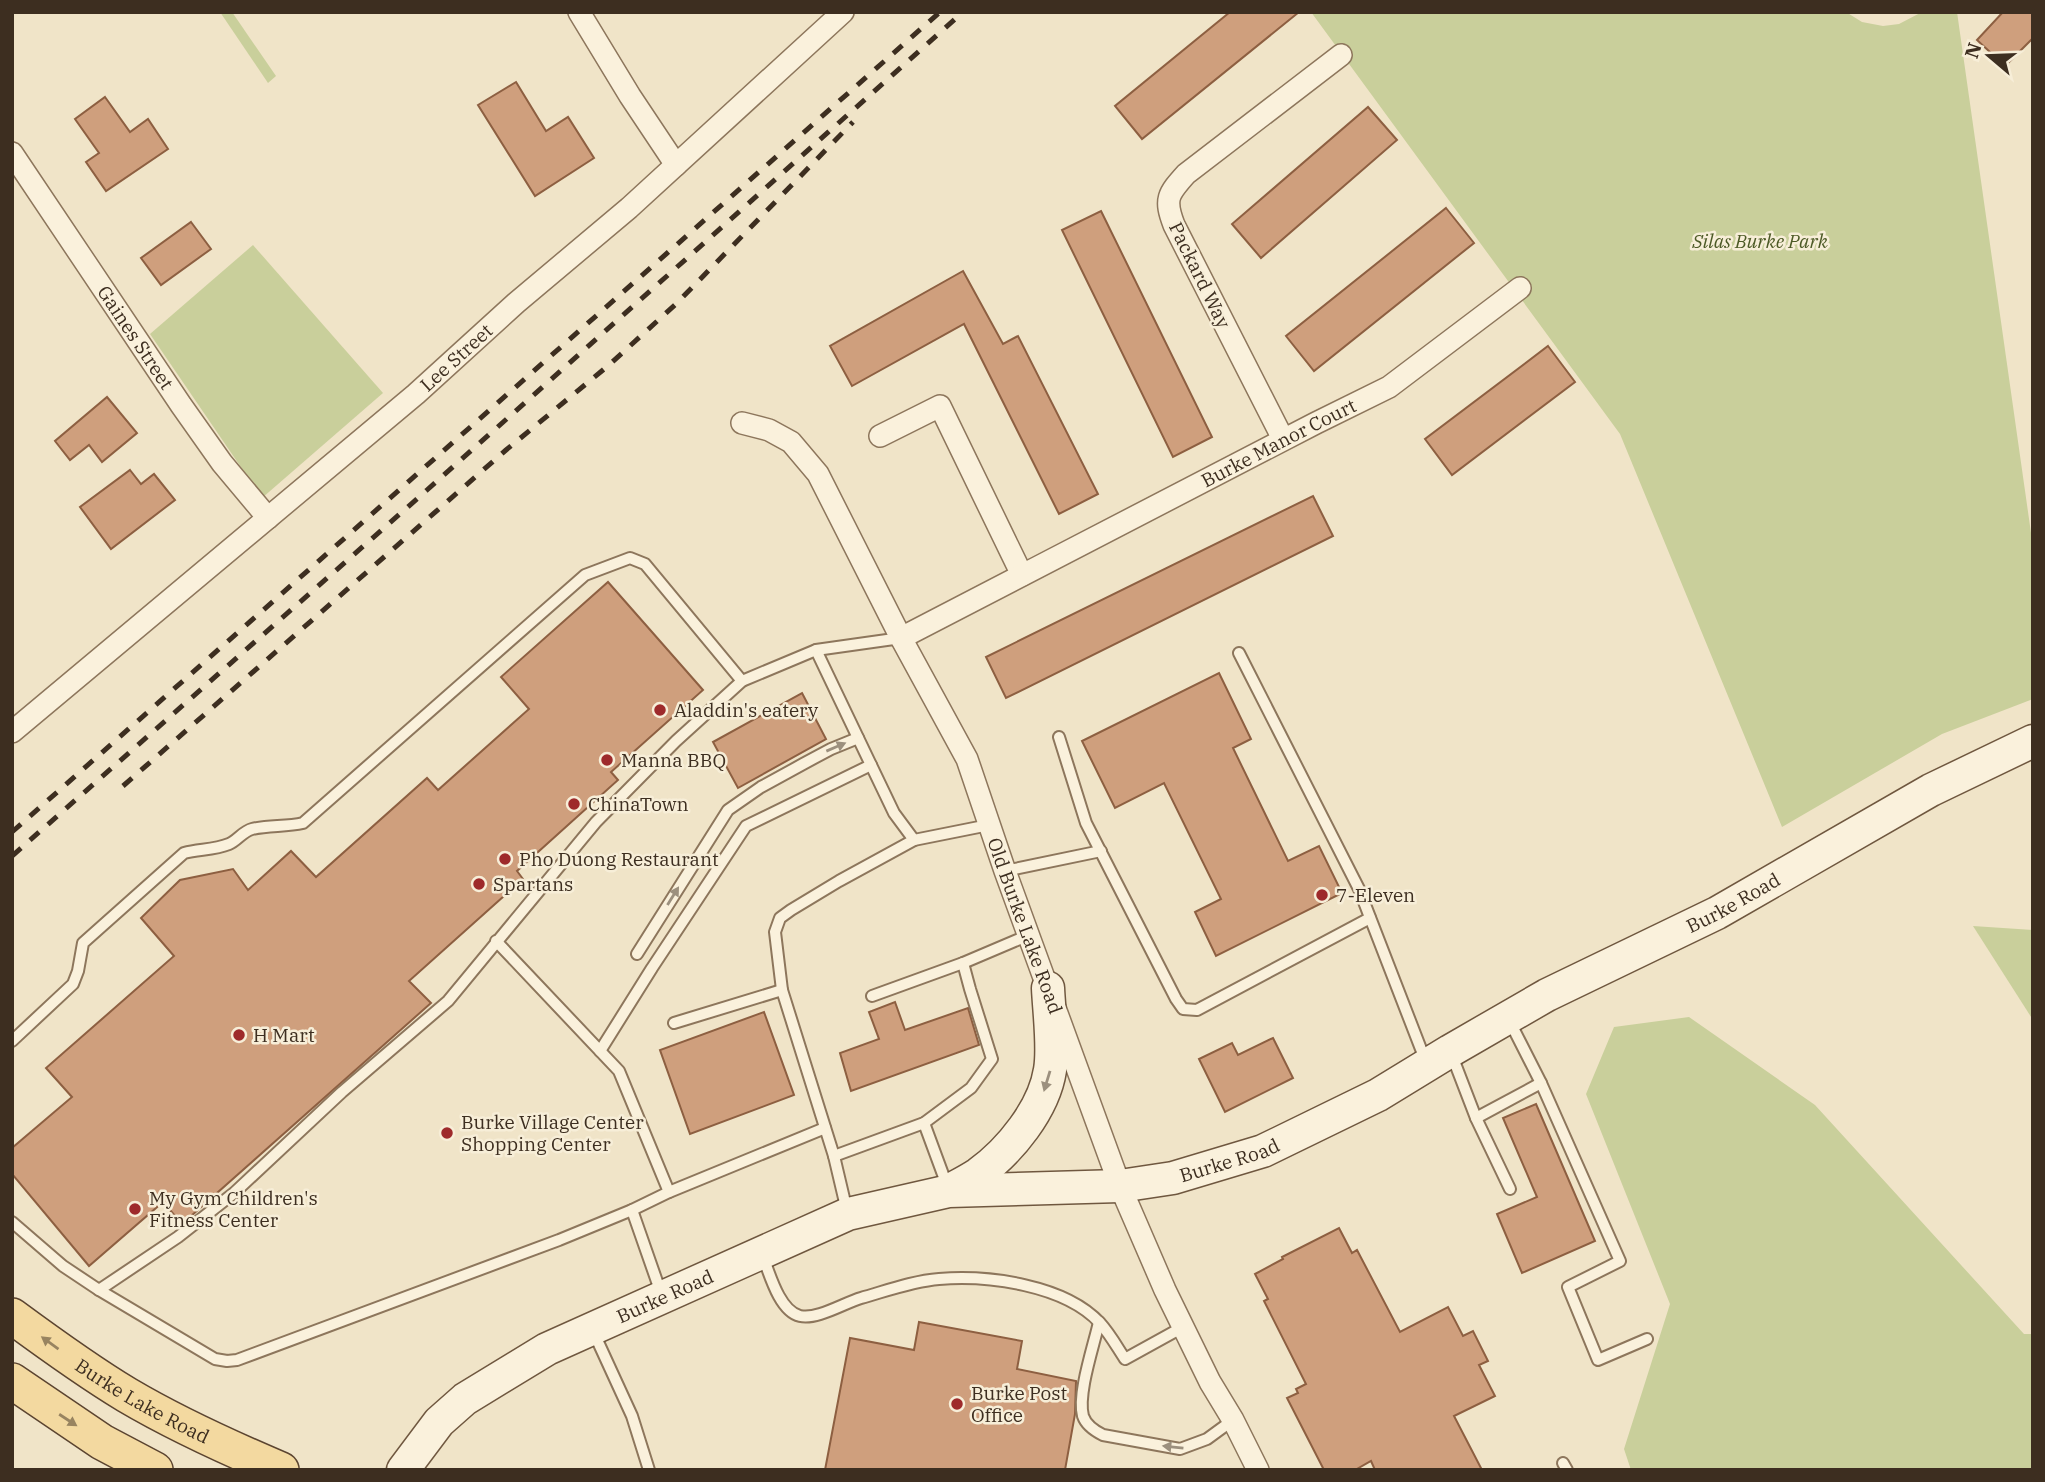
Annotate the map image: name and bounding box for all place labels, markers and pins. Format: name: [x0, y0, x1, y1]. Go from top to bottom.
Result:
place label: Aladdin's eatery: [674, 698, 819, 722]
marker: Aladdin's eatery: [652, 702, 668, 718]
place label: Manna BBQ: [621, 748, 726, 772]
marker: Manna BBQ: [599, 752, 615, 768]
place label: ChinaTown: [588, 792, 689, 816]
marker: ChinaTown: [566, 796, 582, 812]
place label: Pho Duong Restaurant: [519, 847, 719, 871]
marker: Pho Duong Restaurant: [497, 851, 513, 867]
place label: Spartans: [493, 872, 573, 896]
marker: Spartans: [471, 876, 487, 892]
place label: 7-Eleven: [1336, 883, 1415, 907]
marker: 7-Eleven: [1314, 887, 1330, 903]
place label: H Mart: [253, 1023, 315, 1047]
marker: H Mart: [231, 1027, 247, 1043]
place label: Burke Village Center Shopping Center: [461, 1110, 644, 1156]
marker: Burke Village Center Shopping Center: [439, 1125, 455, 1141]
place label: My Gym Children's Fitness Center: [149, 1186, 318, 1232]
marker: My Gym Children's Fitness Center: [127, 1201, 143, 1217]
place label: Burke Post Office: [971, 1381, 1067, 1427]
marker: Burke Post Office: [949, 1396, 965, 1412]

